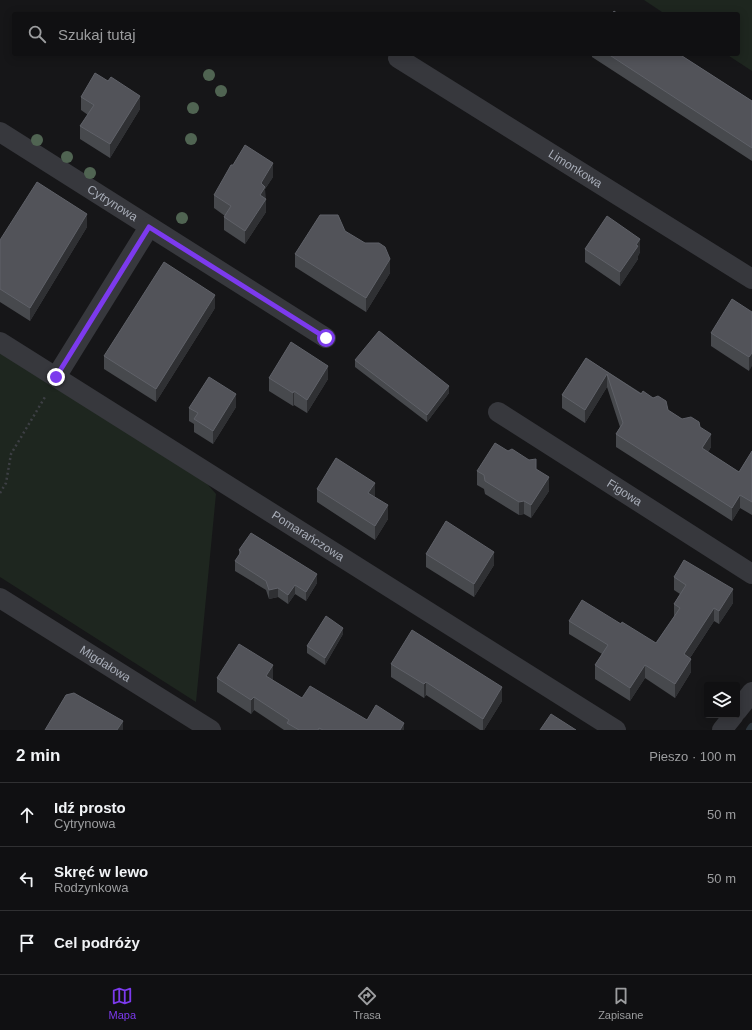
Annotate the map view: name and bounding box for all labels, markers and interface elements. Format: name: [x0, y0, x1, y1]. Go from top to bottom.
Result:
search box: [12, 12, 740, 56]
icon: search: [26, 23, 48, 45]
text: Szukaj tutaj: [58, 26, 136, 43]
street label: Limonkowa: [546, 147, 605, 191]
street label: Cytrynowa: [85, 182, 140, 224]
route start: [317, 329, 335, 347]
route end: [47, 368, 65, 386]
street label: Figowa: [604, 476, 645, 509]
street label: Pomarańczowa: [269, 508, 347, 564]
street label: Migdałowa: [77, 643, 133, 685]
map controls: [704, 682, 740, 718]
button: layers: [704, 682, 740, 718]
text: 2 min: [16, 746, 60, 765]
text: Pieszo · 100 m: [649, 749, 736, 764]
text: Idź prosto: [54, 799, 126, 816]
icon: ahead: [16, 804, 38, 826]
text: 50 m: [707, 807, 736, 822]
text: Cytrynowa: [54, 816, 115, 831]
text: Skręć w lewo: [54, 863, 148, 880]
icon: left: [16, 868, 38, 890]
text: 50 m: [707, 871, 736, 886]
text: Rodzynkowa: [54, 880, 128, 895]
icon: arrive: [16, 932, 38, 954]
text: Cel podróży: [54, 934, 140, 951]
tab: Mapa: [109, 985, 136, 1021]
tab: Trasa: [353, 985, 381, 1021]
tab: Zapisane: [598, 985, 643, 1021]

